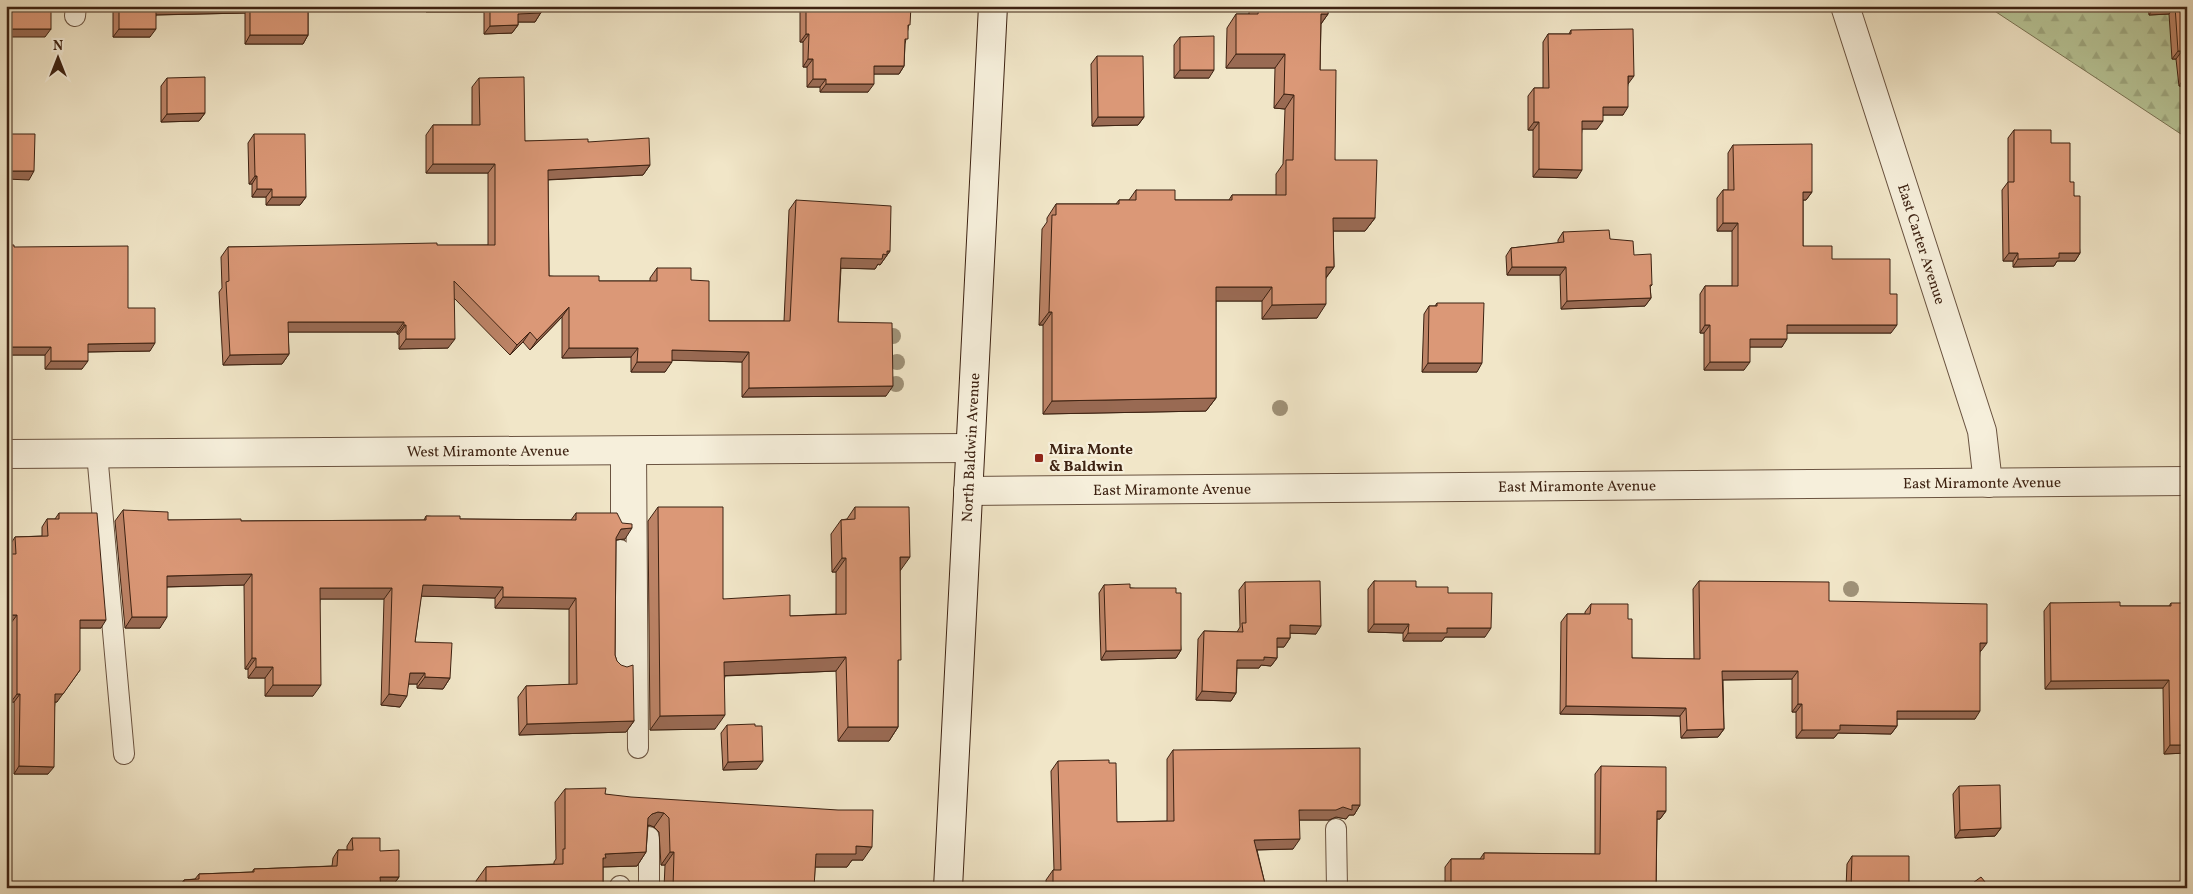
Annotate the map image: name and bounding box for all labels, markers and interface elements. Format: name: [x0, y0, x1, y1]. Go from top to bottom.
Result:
north arrow: [32, 32, 82, 82]
text: N: [53, 37, 63, 56]
street label: East Carter Avenue: [1891, 181, 1950, 307]
street label: North Baldwin Avenue: [958, 372, 986, 523]
place label: Mira Monte & Baldwin: [1049, 440, 1133, 478]
street label: West Miramonte Avenue: [407, 441, 569, 464]
marker: Mira Monte & Baldwin: [1033, 452, 1045, 464]
street label: East Miramonte Avenue: [1903, 473, 2061, 495]
street label: East Miramonte Avenue: [1498, 476, 1656, 499]
street label: East Miramonte Avenue: [1093, 480, 1251, 502]

